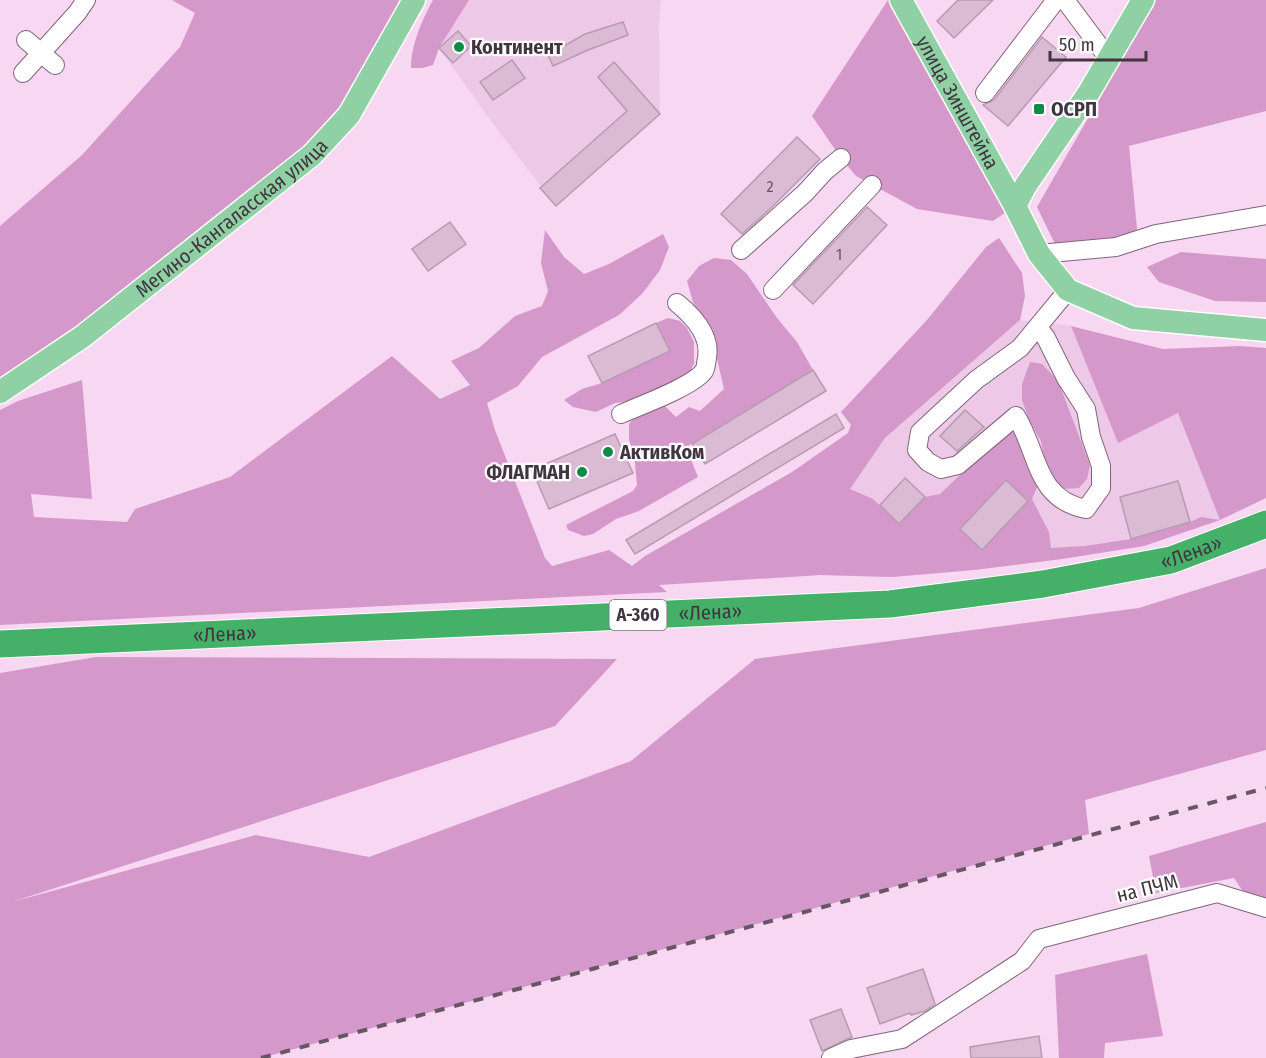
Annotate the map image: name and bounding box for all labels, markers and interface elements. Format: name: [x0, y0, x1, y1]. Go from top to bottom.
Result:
scale bar: [1050, 24, 1146, 62]
street label: улица Зинштейна: [911, 31, 1004, 173]
text: 50 m: [1059, 34, 1095, 56]
place label: Континент: [471, 35, 563, 59]
marker: Континент: [452, 40, 466, 54]
place label: ОСРП: [1051, 97, 1097, 121]
marker: ОСРП: [1032, 102, 1046, 116]
street label: Мегино-Кангаласская улица: [131, 134, 333, 302]
house number: 2: [766, 177, 774, 196]
house number: 1: [836, 245, 842, 264]
place label: АктивКом: [619, 440, 704, 464]
marker: АктивКом: [601, 445, 615, 459]
place label: ФЛАГМАН: [486, 460, 570, 484]
marker: ФЛАГМАН: [575, 465, 589, 479]
street label: «Лена»: [1159, 530, 1225, 574]
street label: «Лена»: [678, 599, 743, 625]
road number: А-360: [610, 600, 666, 630]
street label: «Лена»: [192, 620, 257, 647]
street label: на ПЧМ: [1114, 869, 1180, 907]

